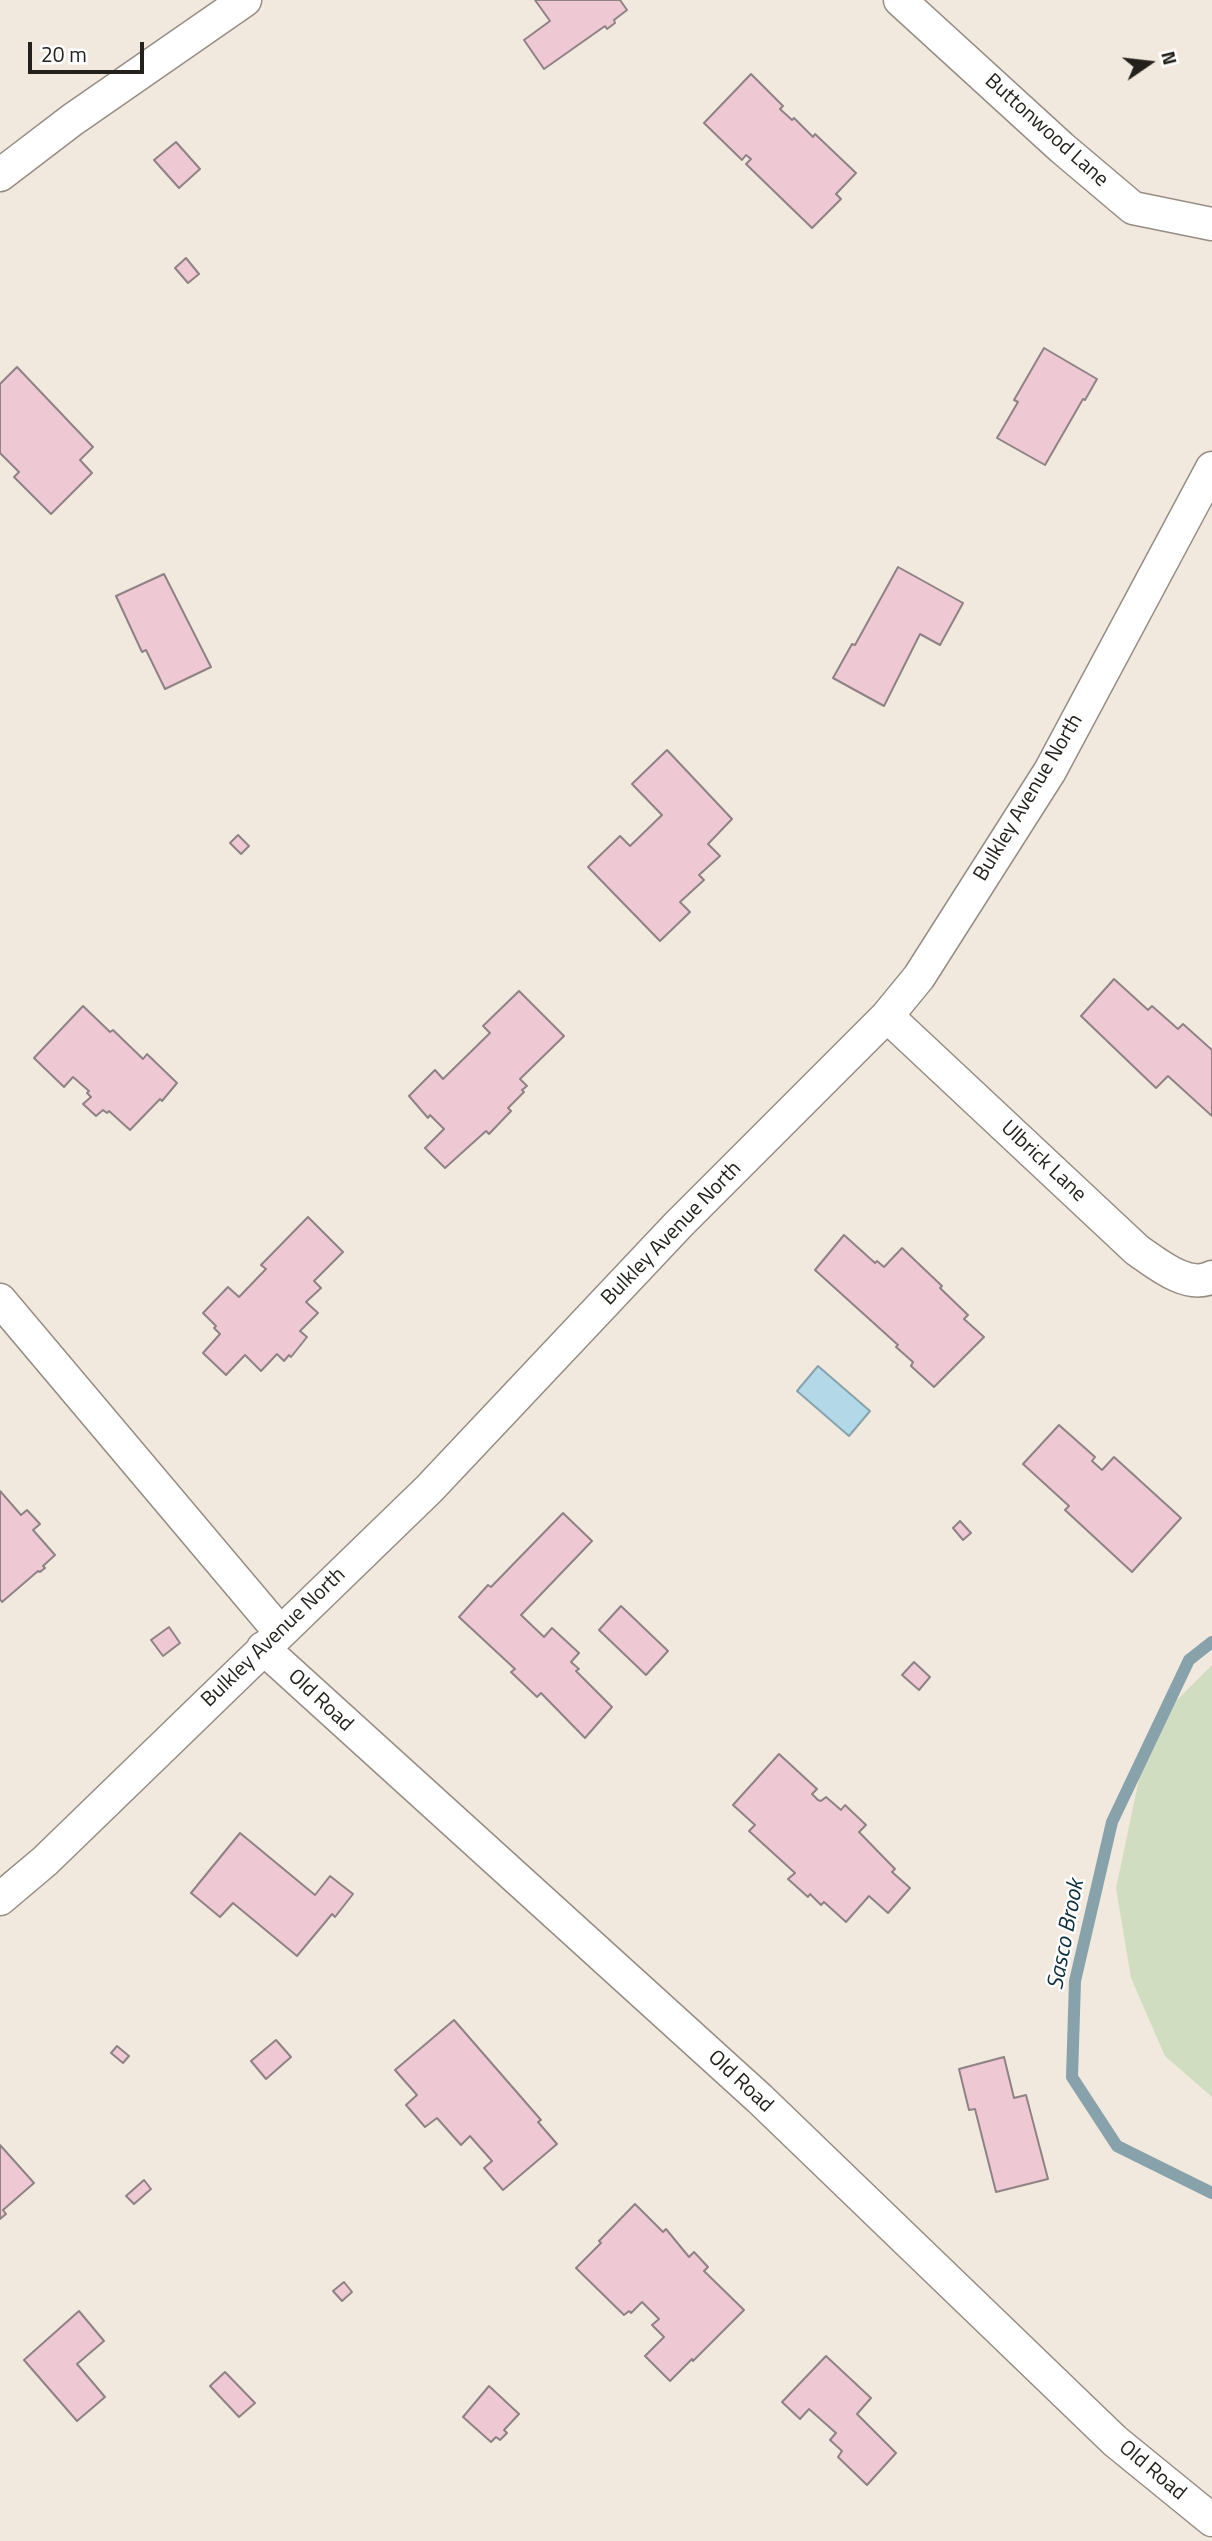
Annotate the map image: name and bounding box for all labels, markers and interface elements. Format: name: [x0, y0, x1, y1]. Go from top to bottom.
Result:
scale bar: [32, 28, 147, 72]
north arrow: [1114, 28, 1184, 98]
text: 20 m: [41, 38, 87, 70]
text: N: [1154, 48, 1186, 68]
street label: Buttonwood Lane: [979, 69, 1113, 193]
street label: Bulkley Avenue North: [969, 710, 1089, 886]
street label: Ulbrick Lane: [995, 1116, 1091, 1208]
street label: Bulkley Avenue North: [597, 1157, 747, 1311]
street label: Bulkley Avenue North: [197, 1563, 351, 1713]
street label: Old Road: [282, 1665, 358, 1737]
water label: Sasco Brook: [1043, 1878, 1091, 1992]
street label: Old Road: [702, 2046, 778, 2118]
street label: Old Road: [1113, 2436, 1191, 2506]

